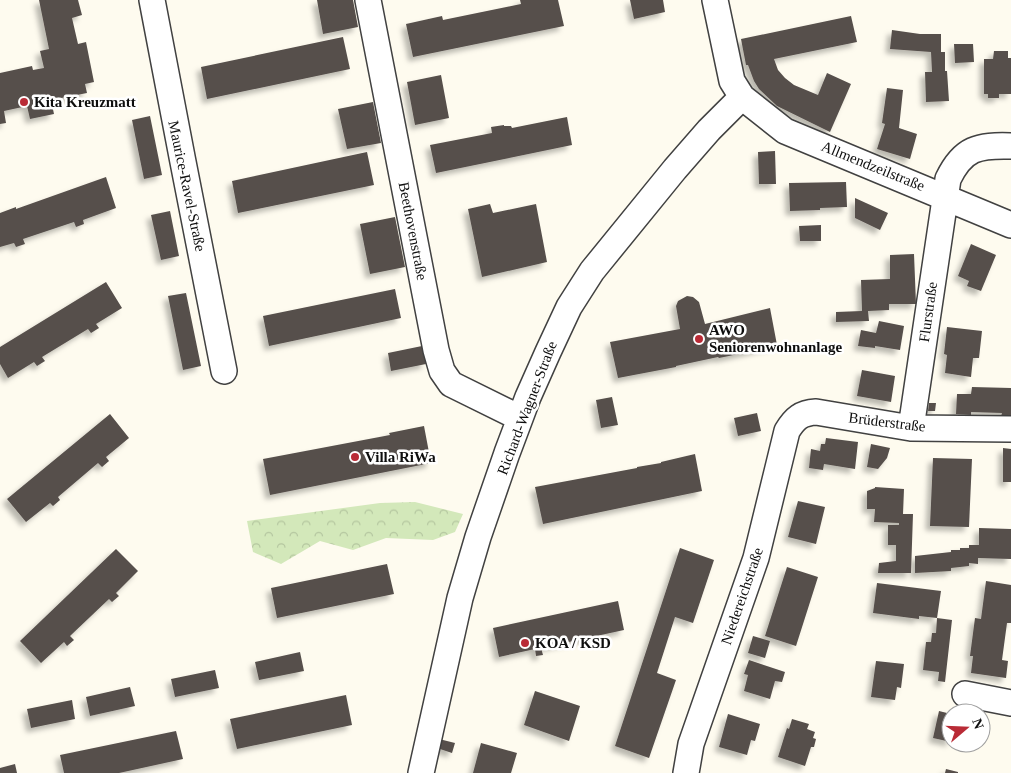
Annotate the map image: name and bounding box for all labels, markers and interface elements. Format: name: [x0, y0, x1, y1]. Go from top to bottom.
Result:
place label: Kita Kreuzmatt: [34, 94, 136, 110]
marker: Kita Kreuzmatt: [18, 96, 30, 108]
street label: Maurice-Ravel-Straße: [165, 119, 209, 253]
street label: Allmendzeilstraße: [819, 138, 927, 194]
street label: Beethovenstraße: [396, 180, 430, 282]
street label: Flurstraße: [916, 280, 940, 343]
place label: AWO Seniorenwohnanlage: [709, 322, 842, 355]
marker: AWO Seniorenwohnanlage: [693, 333, 705, 345]
street label: Richard-Wagner-Straße: [494, 339, 560, 477]
street label: Brüderstraße: [848, 409, 927, 435]
place label: Villa RiWa: [365, 449, 436, 465]
marker: Villa RiWa: [349, 451, 361, 463]
street label: Niedereichstraße: [718, 545, 766, 647]
place label: KOA / KSD: [535, 635, 611, 651]
marker: KOA / KSD: [519, 637, 531, 649]
north arrow: [941, 703, 991, 753]
text: N: [969, 717, 987, 731]

